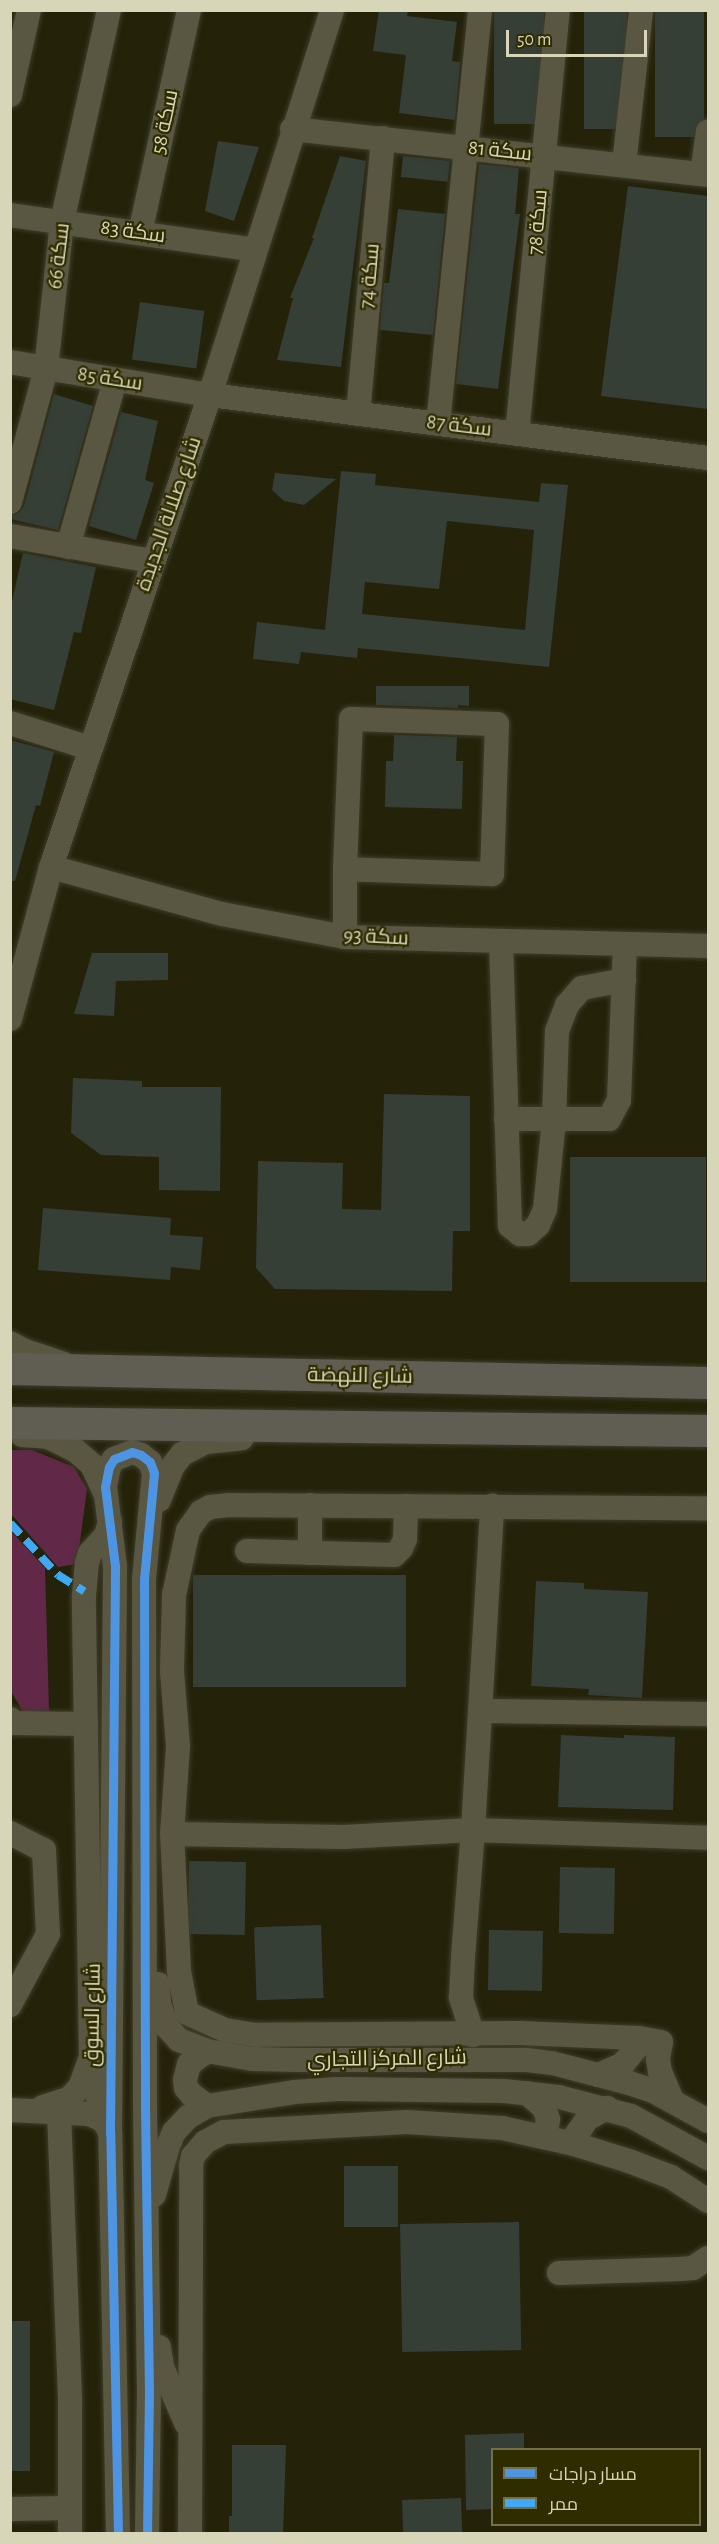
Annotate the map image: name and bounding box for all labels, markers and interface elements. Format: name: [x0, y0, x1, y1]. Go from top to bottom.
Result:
scale bar: [509, 18, 650, 56]
text: 50 m: [517, 31, 551, 49]
street label: سكة 58: [146, 87, 184, 157]
street label: سكة 81: [467, 135, 533, 167]
street label: سكة 78: [523, 188, 553, 256]
street label: سكة 83: [99, 215, 167, 249]
street label: سكة 66: [42, 221, 76, 291]
street label: سكة 74: [355, 242, 385, 310]
street label: سكة 85: [76, 361, 144, 397]
street label: سكة 87: [425, 410, 493, 442]
street label: شارع صلالة الجديدة: [131, 434, 207, 594]
street label: سكة 93: [343, 923, 409, 951]
street label: شارع النهضة: [307, 1362, 413, 1390]
street label: شارع السوق: [79, 1963, 107, 2067]
street label: شارع المركز التجاري: [307, 2045, 467, 2073]
legend: [491, 2448, 701, 2526]
text: مسار دراجات: [549, 2466, 637, 2484]
text: ممر: [549, 2496, 578, 2514]

